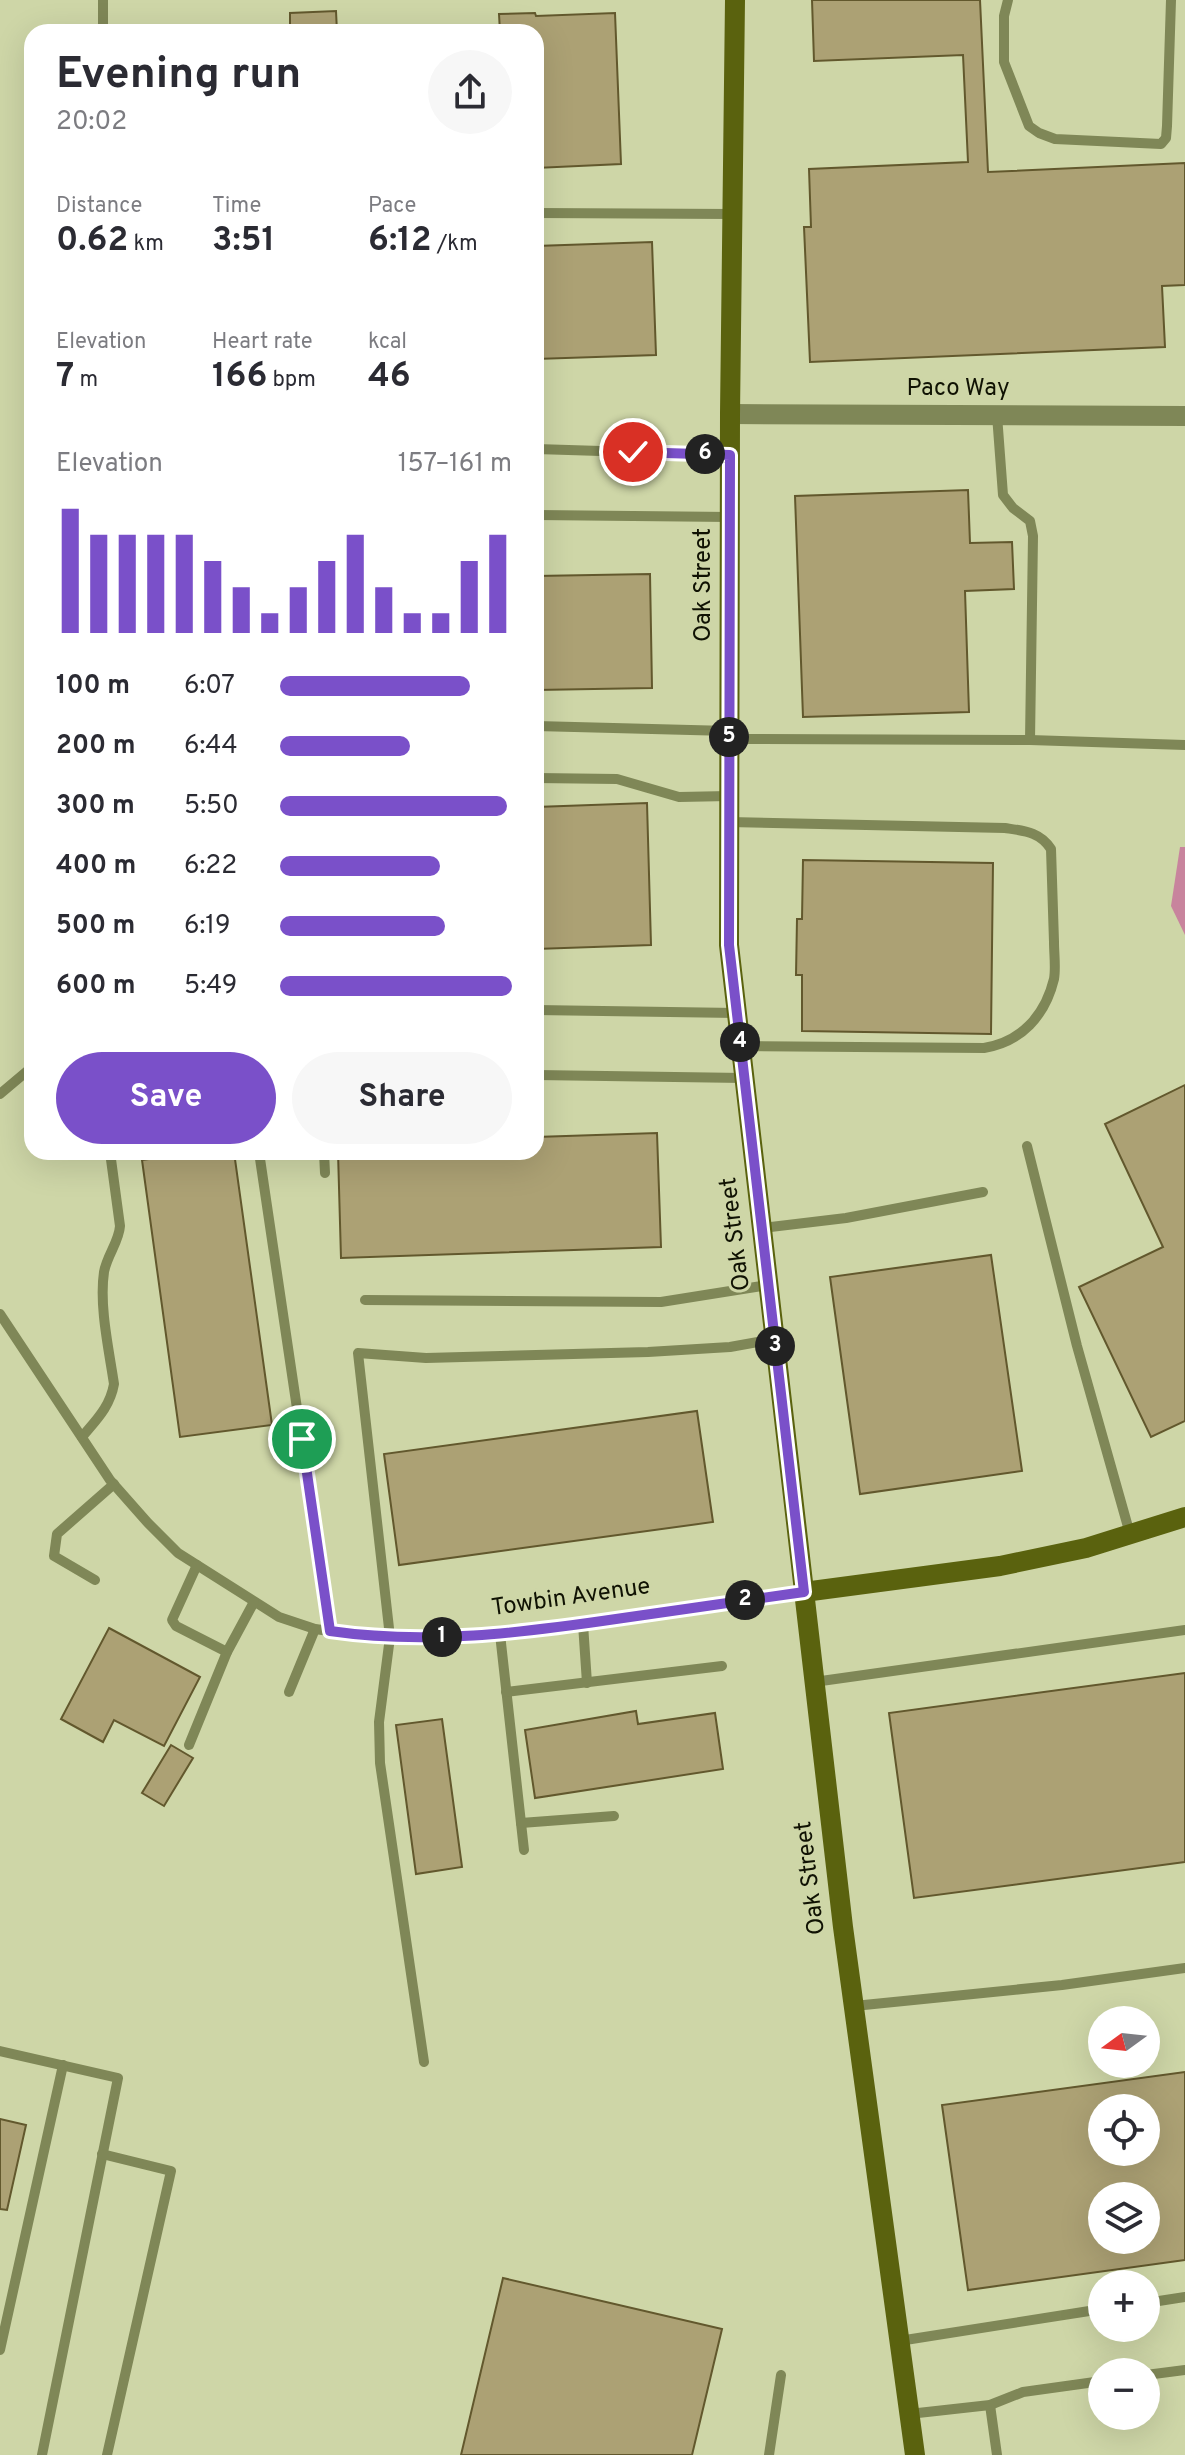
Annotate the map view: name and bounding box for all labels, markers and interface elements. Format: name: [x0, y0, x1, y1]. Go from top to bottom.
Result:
text: Evening run: [56, 48, 301, 104]
button: share: [428, 50, 512, 134]
text: 20:02: [56, 106, 127, 139]
text: Distance: [56, 193, 142, 220]
text: Time: [212, 193, 261, 220]
text: Pace: [368, 193, 416, 220]
text: 0.62: [56, 220, 128, 263]
text: 3:51: [212, 220, 275, 263]
text: 6:12: [368, 220, 432, 263]
text: km: [128, 231, 164, 258]
text: /km: [432, 231, 478, 258]
text: Elevation: [56, 329, 146, 356]
text: Heart rate: [212, 329, 313, 356]
text: kcal: [368, 329, 407, 356]
text: 7: [56, 356, 74, 399]
text: 166: [212, 356, 267, 399]
text: 46: [368, 356, 411, 399]
text: m: [74, 367, 98, 394]
text: bpm: [267, 367, 316, 394]
street label: Paco Way: [906, 374, 1010, 404]
pin: [599, 418, 667, 486]
icon: check: [611, 430, 655, 474]
pin: 6: [685, 434, 725, 474]
text: 6: [698, 440, 712, 467]
text: Elevation: [56, 448, 163, 481]
text: 157–161 m: [398, 448, 512, 481]
street label: Oak Street: [689, 528, 719, 642]
text: 100 m: [56, 670, 130, 703]
text: 6:07: [184, 670, 235, 703]
pin: 5: [709, 717, 749, 757]
text: 5: [722, 723, 736, 750]
text: 200 m: [56, 730, 135, 763]
text: 6:44: [184, 730, 238, 763]
text: 300 m: [56, 790, 135, 823]
text: 5:50: [184, 790, 239, 823]
text: 400 m: [56, 850, 136, 883]
text: 6:22: [184, 850, 237, 883]
text: 500 m: [56, 910, 135, 943]
text: 6:19: [184, 910, 231, 943]
text: 600 m: [56, 970, 136, 1003]
text: 5:49: [184, 970, 237, 1003]
pin: 4: [720, 1022, 760, 1062]
text: 4: [733, 1028, 747, 1055]
button: Save: [56, 1052, 276, 1144]
button: Share: [292, 1052, 512, 1144]
street label: Oak Street: [714, 1176, 758, 1292]
pin: 3: [755, 1326, 795, 1366]
text: 3: [768, 1332, 782, 1359]
pin: [268, 1405, 336, 1473]
icon: arrive: [280, 1417, 324, 1461]
street label: Towbin Avenue: [490, 1572, 652, 1624]
pin: 2: [725, 1580, 765, 1620]
text: 2: [738, 1586, 752, 1613]
pin: 1: [422, 1617, 462, 1657]
text: 1: [438, 1623, 446, 1650]
street label: Oak Street: [789, 1820, 833, 1936]
north arrow: [1088, 2006, 1160, 2078]
map controls: [1088, 2006, 1160, 2430]
button: locate: [1088, 2094, 1160, 2166]
button: layers: [1088, 2182, 1160, 2254]
button: +: [1088, 2270, 1160, 2342]
button: −: [1088, 2358, 1160, 2430]

